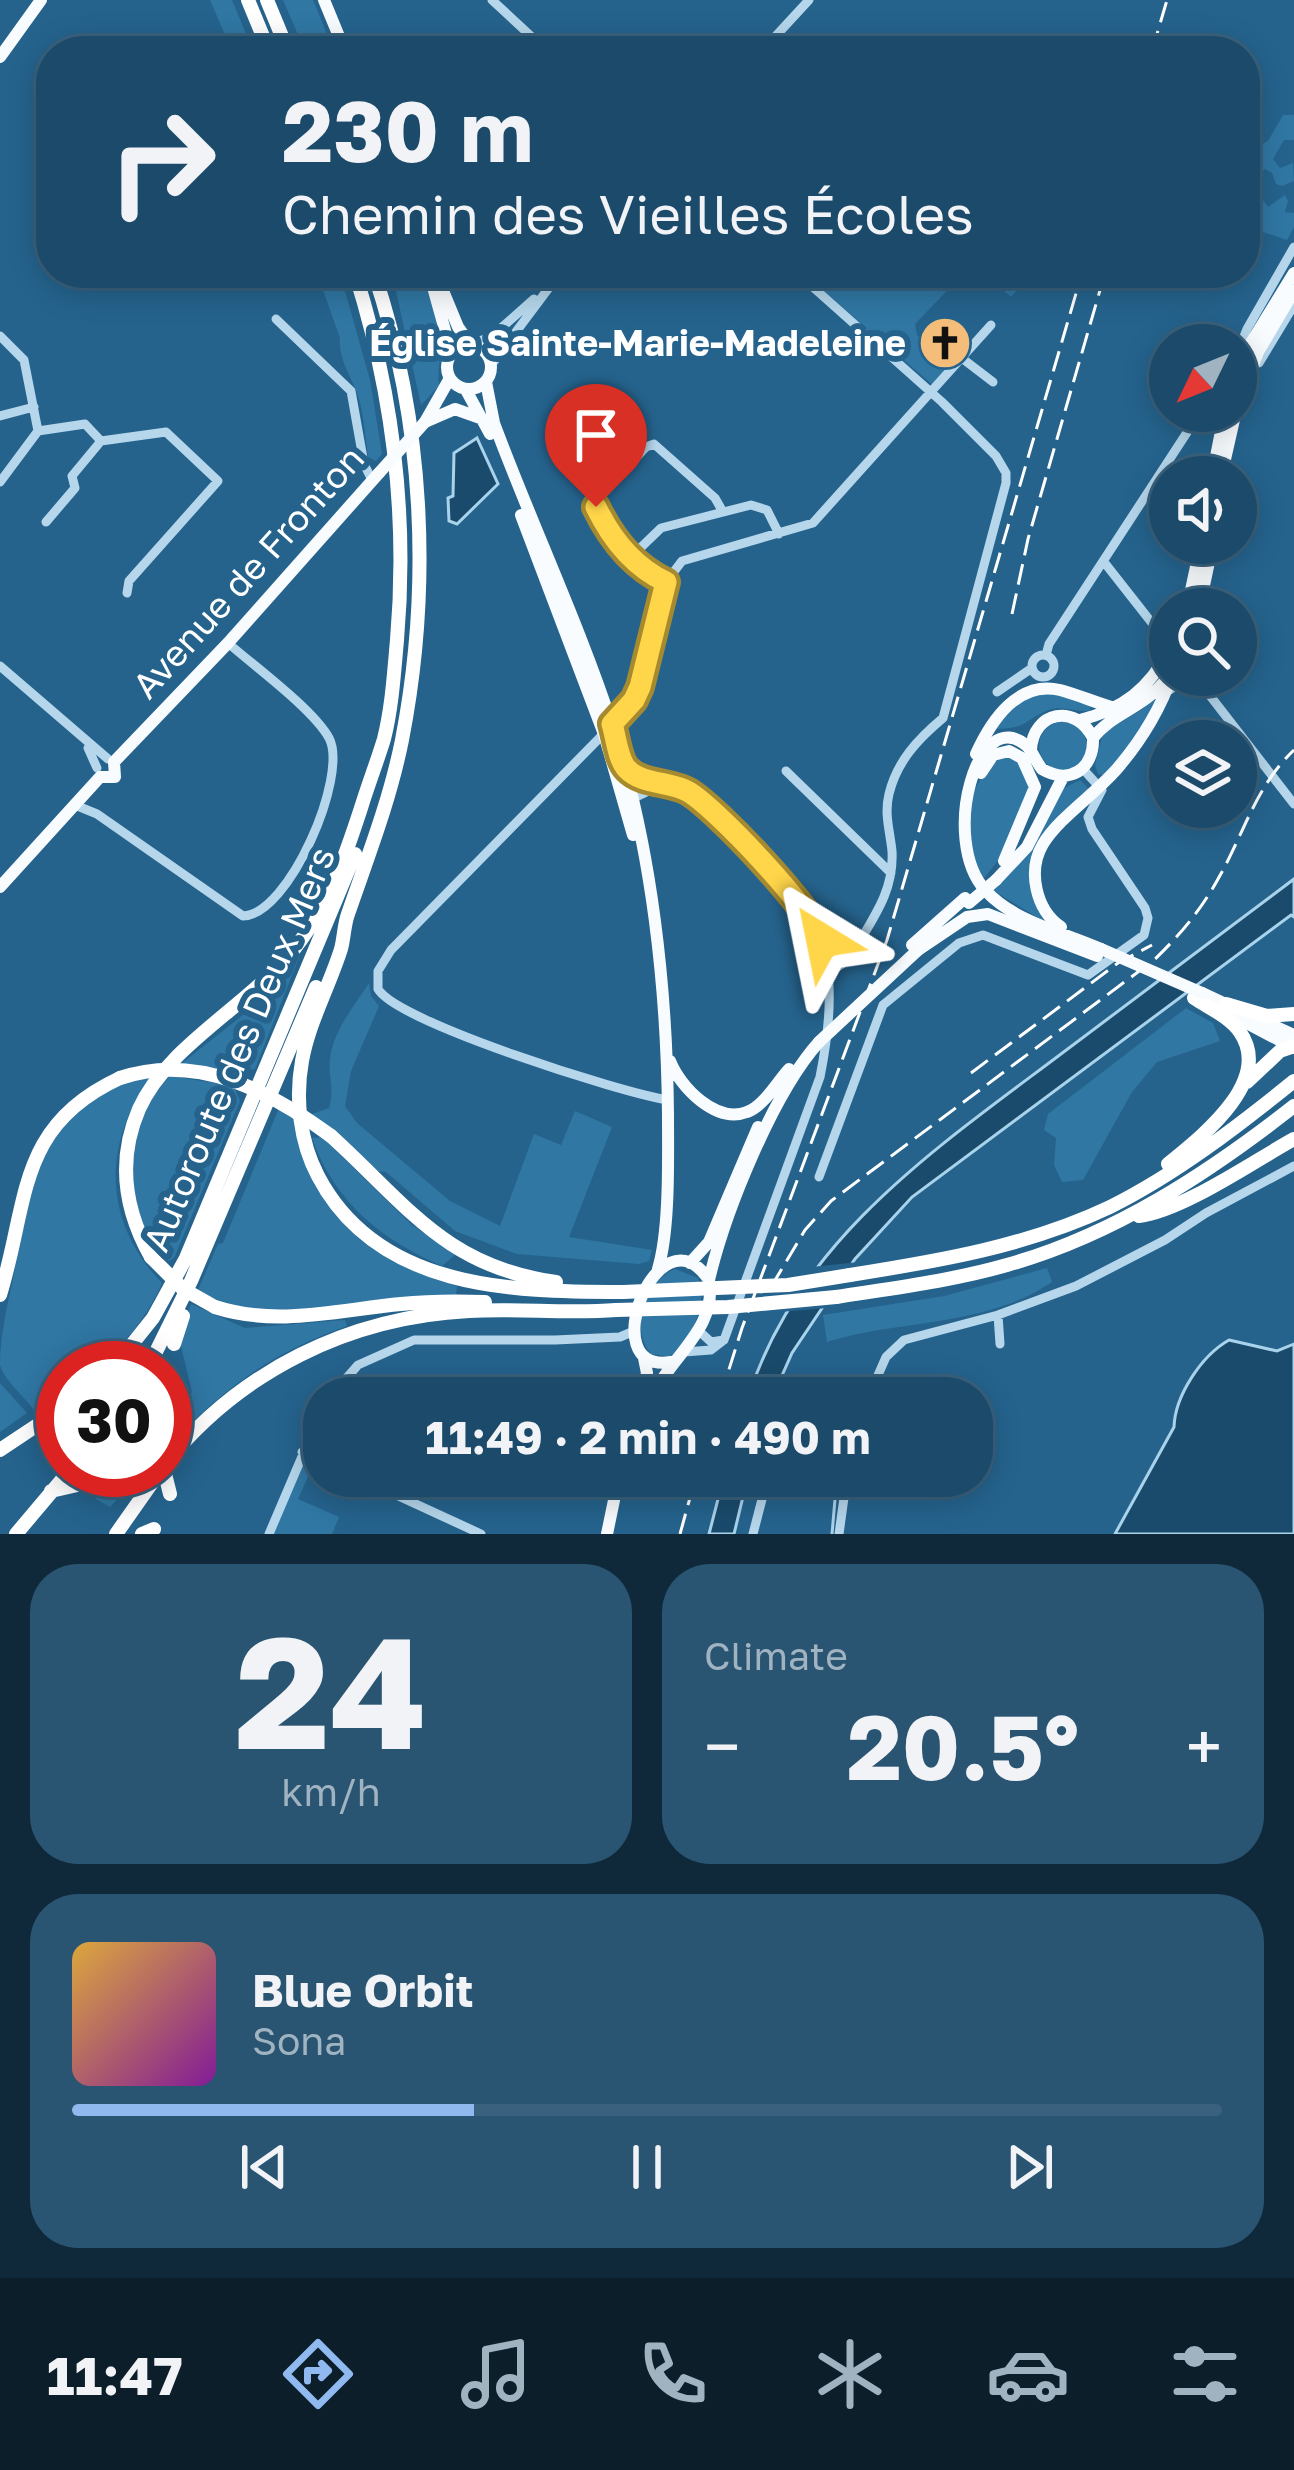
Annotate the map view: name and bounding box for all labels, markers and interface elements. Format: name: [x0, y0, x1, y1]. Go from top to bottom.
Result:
text: 230 m: [282, 80, 534, 180]
icon: right: [84, 84, 240, 240]
text: Chemin des Vieilles Écoles: [282, 181, 974, 246]
church icon: Église Sainte-Marie-Madeleine: [917, 315, 973, 371]
place label: Église Sainte-Marie-Madeleine: [369, 321, 906, 364]
north arrow: [1149, 324, 1257, 432]
map controls: [1149, 324, 1257, 828]
pin: [545, 384, 647, 507]
icon: arrive: [563, 402, 629, 468]
street label: Avenue de Fronton: [123, 437, 372, 707]
button: sound: [1149, 456, 1257, 564]
button: search: [1149, 588, 1257, 696]
button: layers: [1149, 720, 1257, 828]
street label: Autoroute des Deux Mers: [134, 840, 343, 1258]
position arrow: [759, 877, 885, 1003]
speed limit sign: 30: [36, 1341, 192, 1497]
text: 11:49 · 2 min · 490 m: [425, 1410, 871, 1464]
text: 24: [235, 1596, 427, 1783]
text: Climate: [704, 1632, 848, 1679]
text: 20.5°: [847, 1692, 1079, 1800]
text: −: [704, 1706, 740, 1786]
text: +: [1186, 1706, 1222, 1786]
text: km/h: [281, 1768, 381, 1815]
text: Blue Orbit: [252, 1963, 474, 2017]
text: Sona: [252, 2017, 346, 2064]
icon: previous: [231, 2134, 297, 2200]
icon: pause: [614, 2134, 680, 2200]
icon: next: [997, 2134, 1063, 2200]
icon: directions: [276, 2332, 360, 2416]
icon: music: [454, 2332, 538, 2416]
icon: phone: [631, 2332, 715, 2416]
icon: climate: [808, 2332, 892, 2416]
icon: car: [986, 2332, 1070, 2416]
icon: filters: [1163, 2332, 1247, 2416]
text: 11:47: [47, 2342, 183, 2407]

